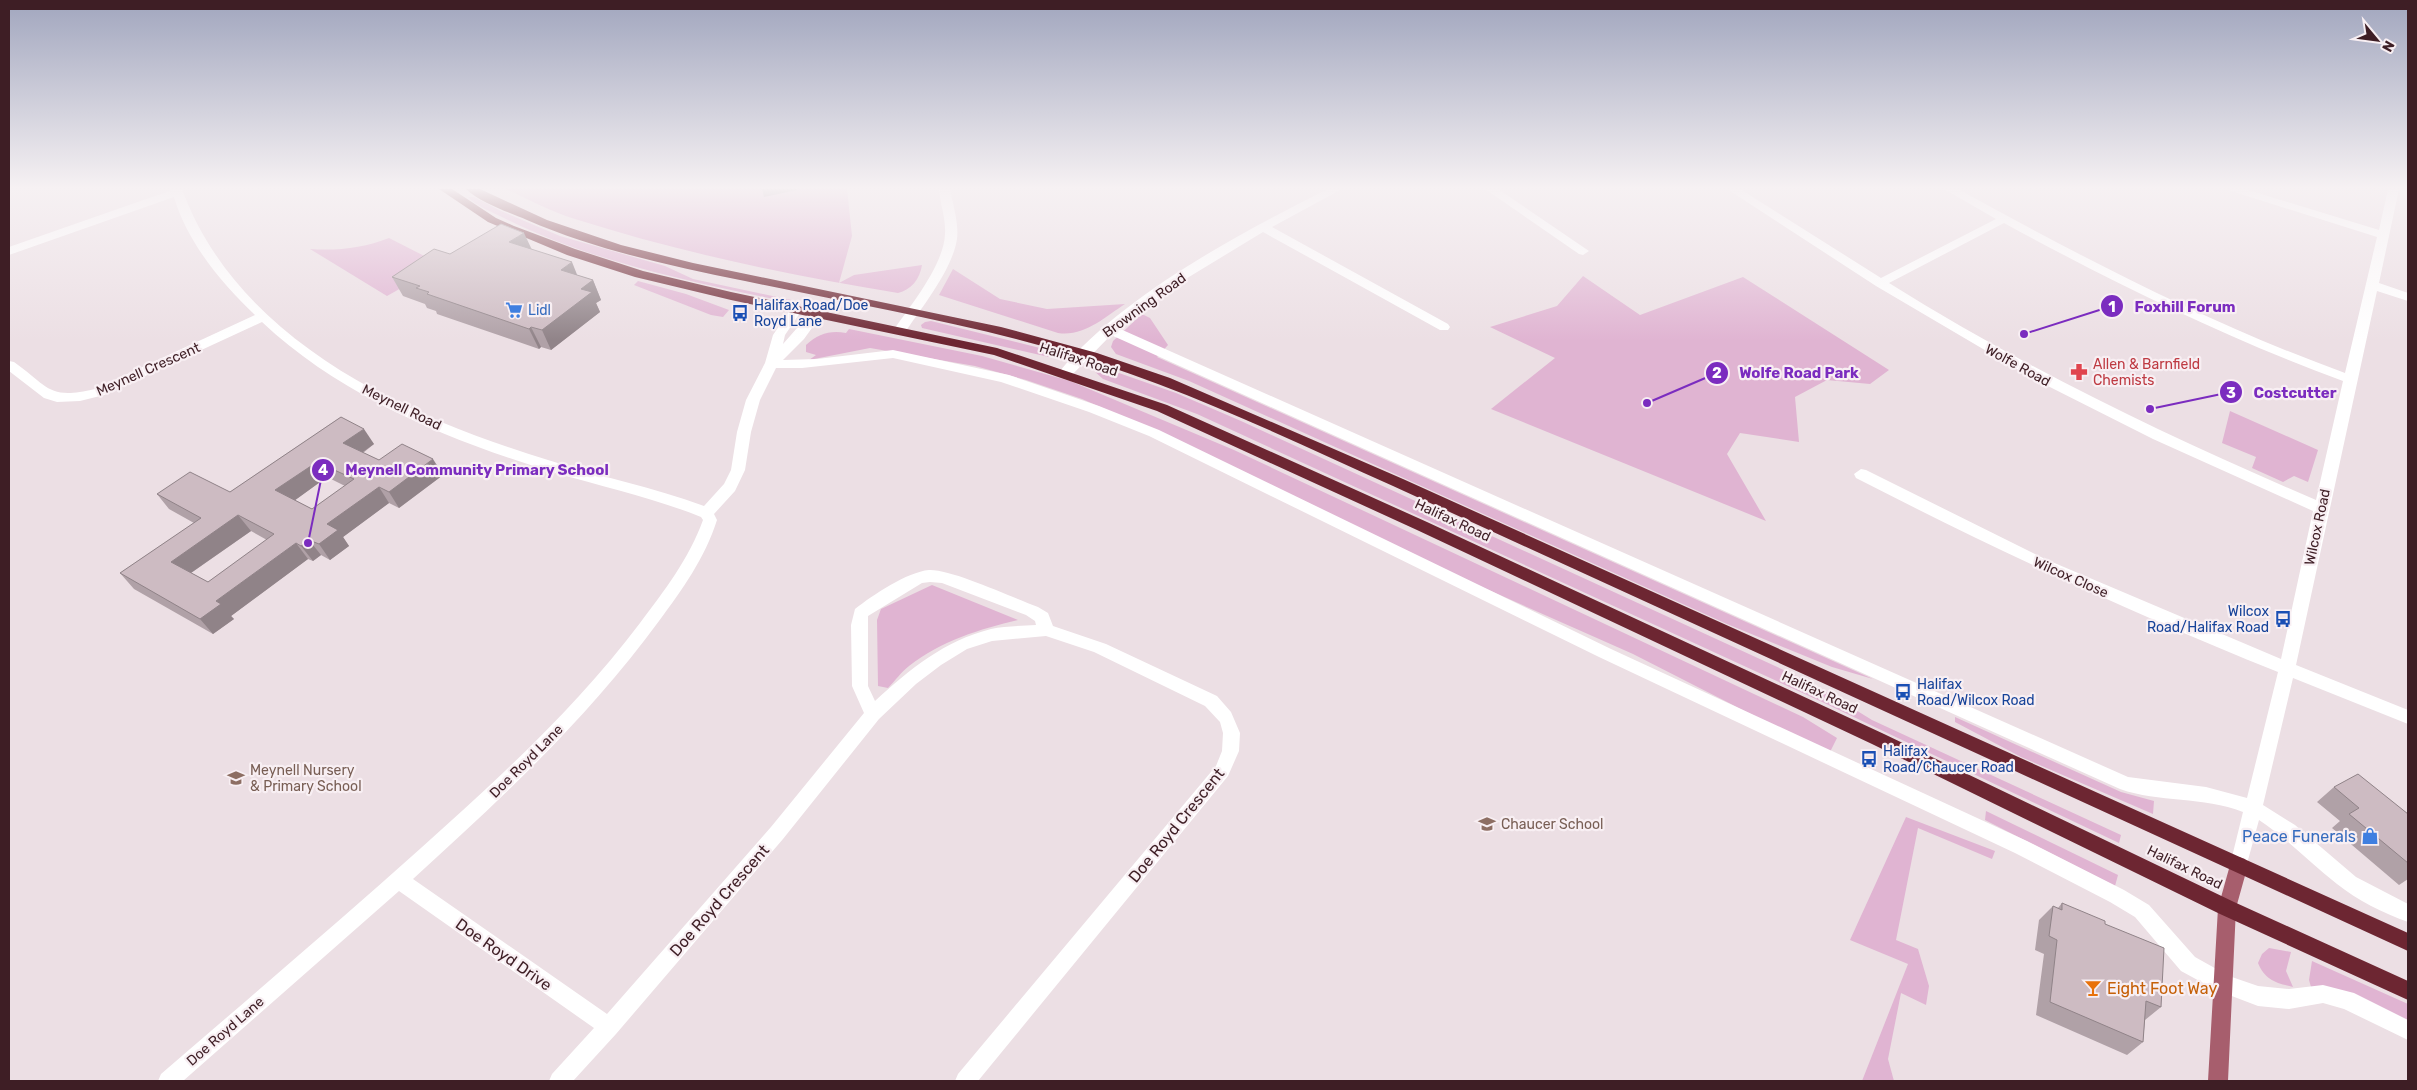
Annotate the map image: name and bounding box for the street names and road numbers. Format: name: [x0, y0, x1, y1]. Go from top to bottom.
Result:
street label: Browning Road: [1099, 269, 1189, 341]
street label: Meynell Crescent: [94, 339, 203, 400]
street label: Halifax Road: [1037, 339, 1120, 380]
street label: Wolfe Road: [1982, 341, 2053, 390]
street label: Meynell Road: [359, 381, 444, 434]
street label: Wilcox Road: [2301, 487, 2334, 567]
street label: Halifax Road: [1412, 495, 1493, 545]
street label: Wilcox Close: [2031, 553, 2111, 602]
street label: Halifax Road: [1779, 667, 1860, 717]
street label: Doe Royd Lane: [486, 721, 567, 802]
street label: Doe Royd Crescent: [1124, 764, 1228, 886]
street label: Doe Royd Crescent: [666, 841, 773, 960]
street label: Halifax Road: [2144, 842, 2225, 893]
street label: Doe Royd Drive: [452, 914, 555, 995]
street label: Doe Royd Lane: [183, 993, 268, 1070]

